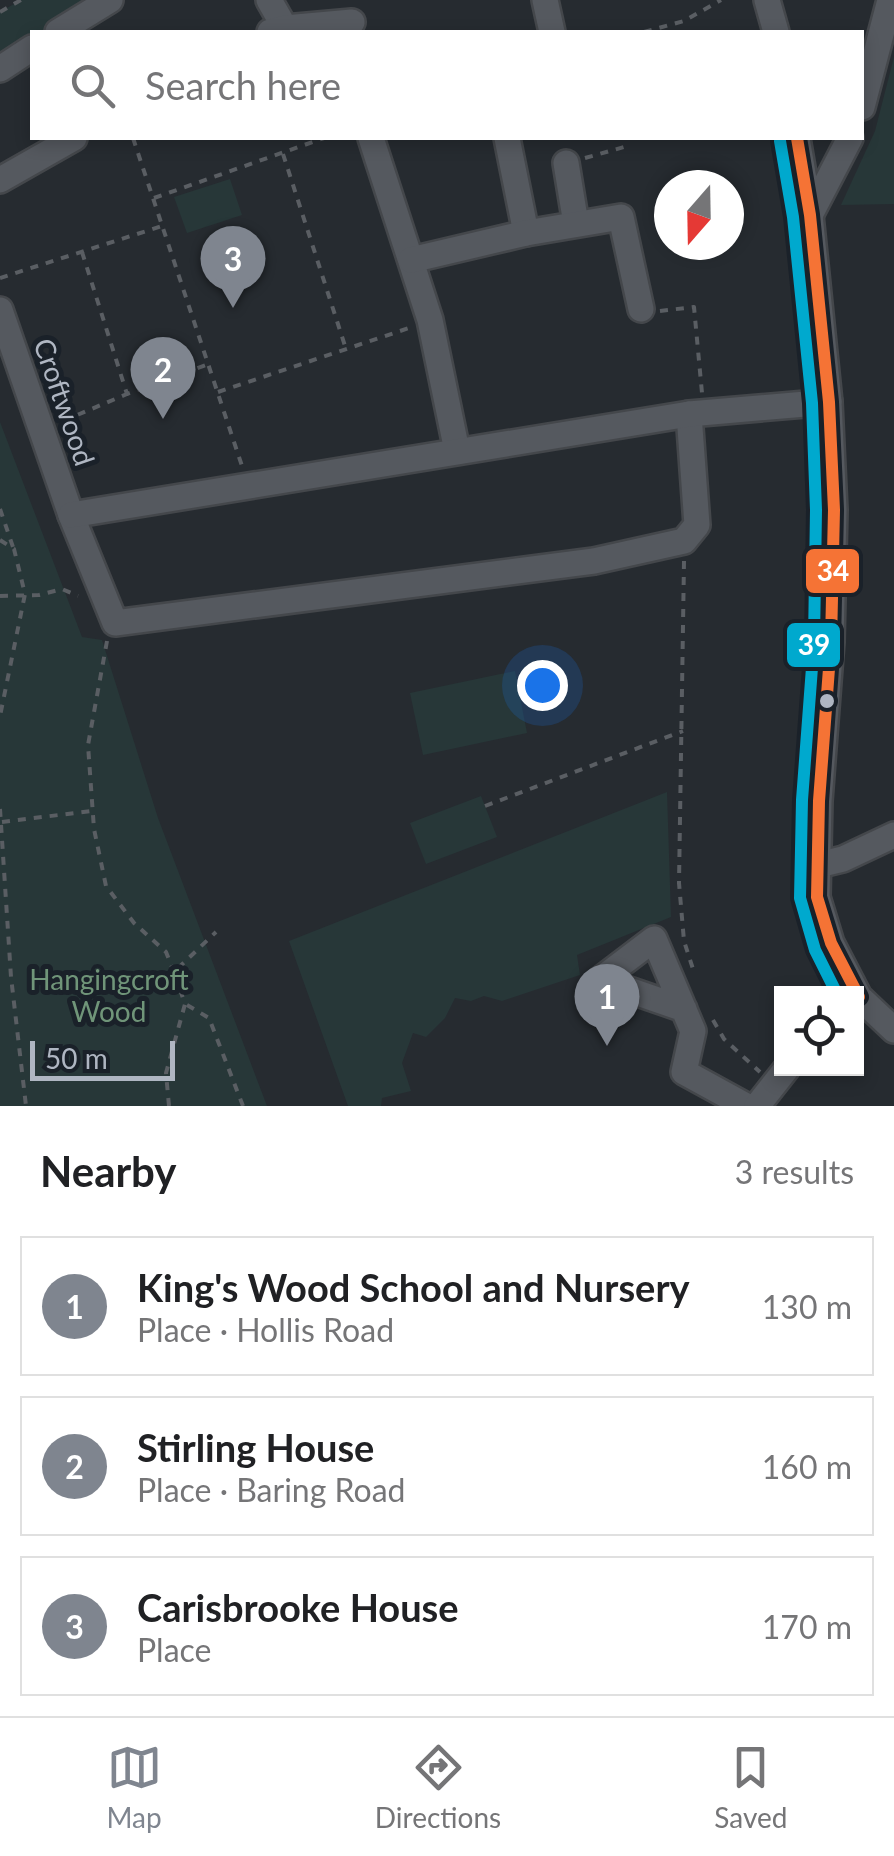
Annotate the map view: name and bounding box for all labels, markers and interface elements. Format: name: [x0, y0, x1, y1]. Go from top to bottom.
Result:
search box: [30, 30, 864, 140]
icon: search: [65, 58, 120, 113]
text: Search here: [145, 62, 341, 108]
north arrow: [654, 170, 744, 260]
pin: 3: [200, 226, 266, 308]
street label: Croftwood: [27, 334, 103, 470]
pin: 2: [130, 336, 196, 419]
line badge: 34: [804, 547, 861, 595]
text: 34: [817, 553, 849, 587]
line badge: 39: [785, 621, 842, 669]
text: 39: [798, 627, 830, 661]
your location: [517, 660, 568, 711]
unlabelled marker: [817, 691, 837, 711]
park label: Hangingcroft Wood: [29, 962, 189, 1028]
pin: 1: [574, 964, 640, 1046]
map controls: [774, 986, 864, 1076]
button: locate: [774, 986, 864, 1076]
scale bar: [30, 1036, 175, 1080]
text: 50 m: [45, 1041, 108, 1075]
text: Nearby: [40, 1146, 177, 1196]
text: 3 results: [735, 1152, 854, 1191]
text: King's Wood School and Nursery: [137, 1264, 690, 1310]
text: 1: [65, 1287, 84, 1326]
text: 130 m: [762, 1287, 852, 1326]
text: Place · Hollis Road: [137, 1310, 394, 1349]
text: Stirling House: [137, 1424, 374, 1470]
text: 2: [65, 1447, 84, 1486]
text: 160 m: [762, 1447, 852, 1486]
text: Place · Baring Road: [137, 1470, 406, 1509]
text: Carisbrooke House: [137, 1584, 459, 1630]
text: 3: [65, 1607, 84, 1646]
text: 170 m: [762, 1607, 852, 1646]
text: Place: [137, 1630, 211, 1669]
tab: Map: [107, 1740, 162, 1834]
tab: Directions: [375, 1740, 501, 1834]
tab: Saved: [714, 1740, 787, 1834]

